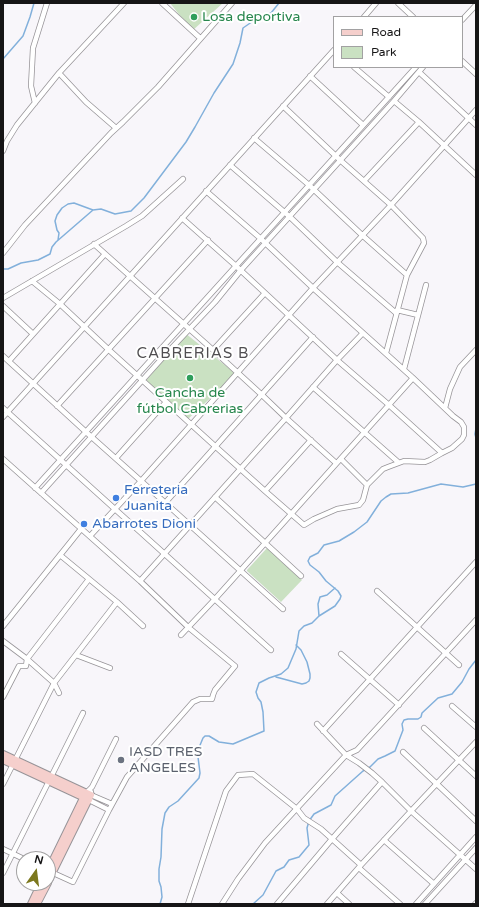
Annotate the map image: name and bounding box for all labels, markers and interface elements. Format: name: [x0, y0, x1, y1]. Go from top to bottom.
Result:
place label: Losa deportiva: [202, 9, 300, 25]
marker: Losa deportiva: [189, 12, 199, 22]
legend: [333, 16, 463, 68]
text: Road: [371, 25, 401, 39]
text: Park: [371, 45, 397, 59]
district label: CABRERIAS B: [137, 345, 249, 363]
marker: Cancha de fútbol Cabrerias: [185, 373, 195, 383]
place label: Cancha de fútbol Cabrerias: [137, 385, 243, 418]
place label: Ferreteria Juanita: [124, 482, 188, 514]
marker: Ferreteria Juanita: [111, 493, 121, 503]
place label: Abarrotes Dioni: [92, 516, 196, 532]
marker: Abarrotes Dioni: [79, 519, 89, 529]
place label: IASD TRES ANGELES: [129, 744, 202, 776]
marker: IASD TRES ANGELES: [116, 755, 126, 765]
north arrow: [16, 851, 56, 891]
text: N: [33, 852, 45, 867]

